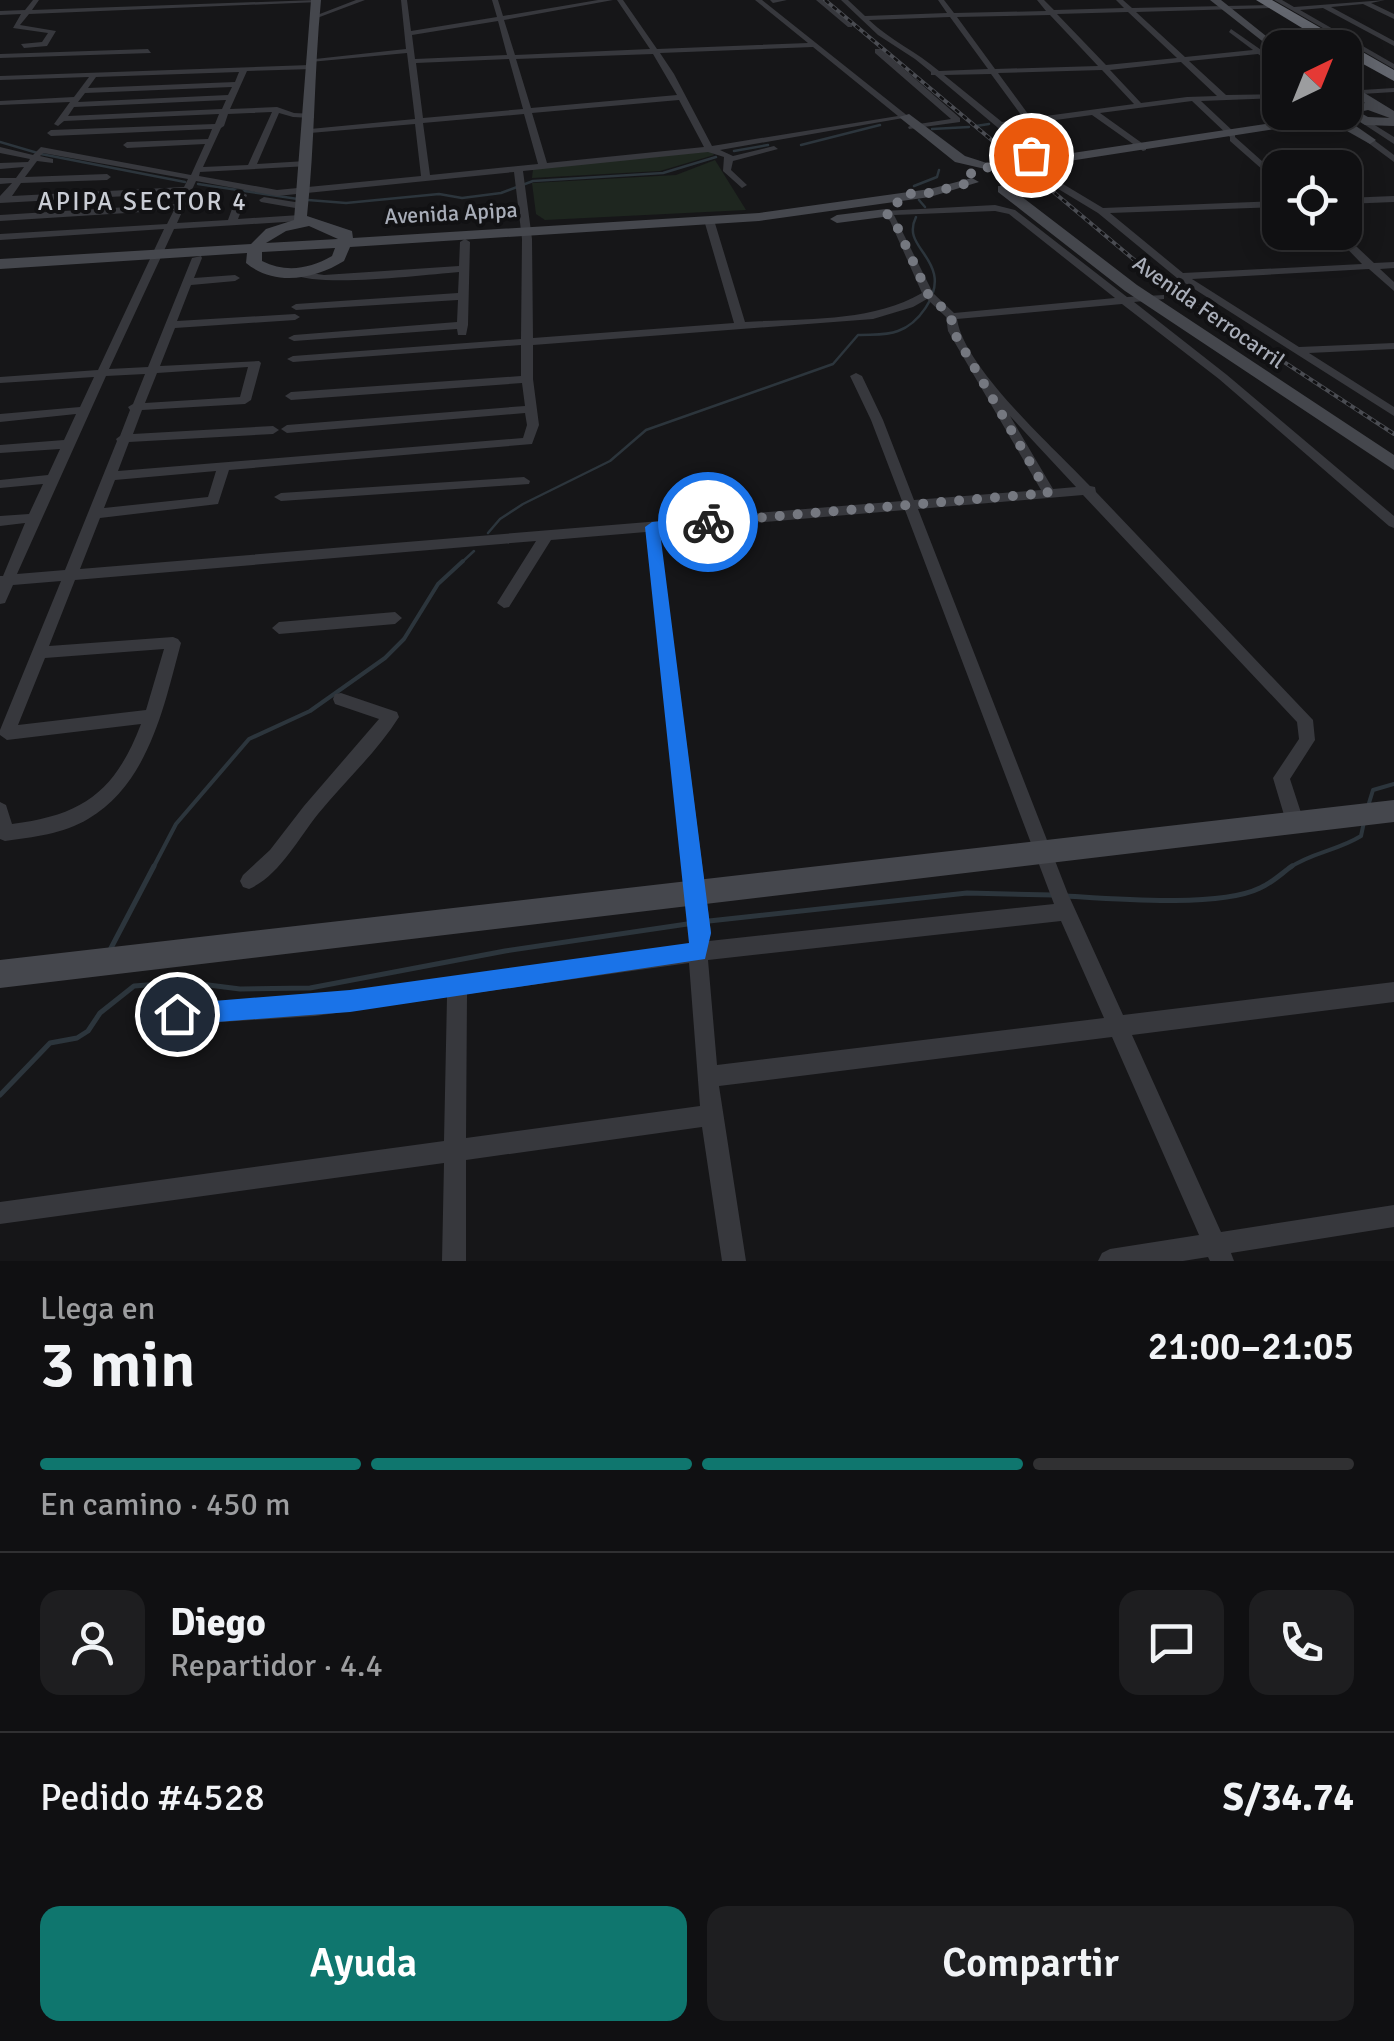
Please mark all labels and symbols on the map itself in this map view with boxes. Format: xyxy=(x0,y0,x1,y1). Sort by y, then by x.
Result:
north arrow xyxy=(1262,30,1362,130)
pin xyxy=(989,113,1074,198)
district label: APIPA SECTOR 4 xyxy=(38,186,248,217)
street label: Avenida Apipa xyxy=(384,196,518,230)
street label: Avenida Ferrocarril xyxy=(1128,250,1290,374)
courier xyxy=(658,472,758,572)
pin xyxy=(135,972,220,1057)

